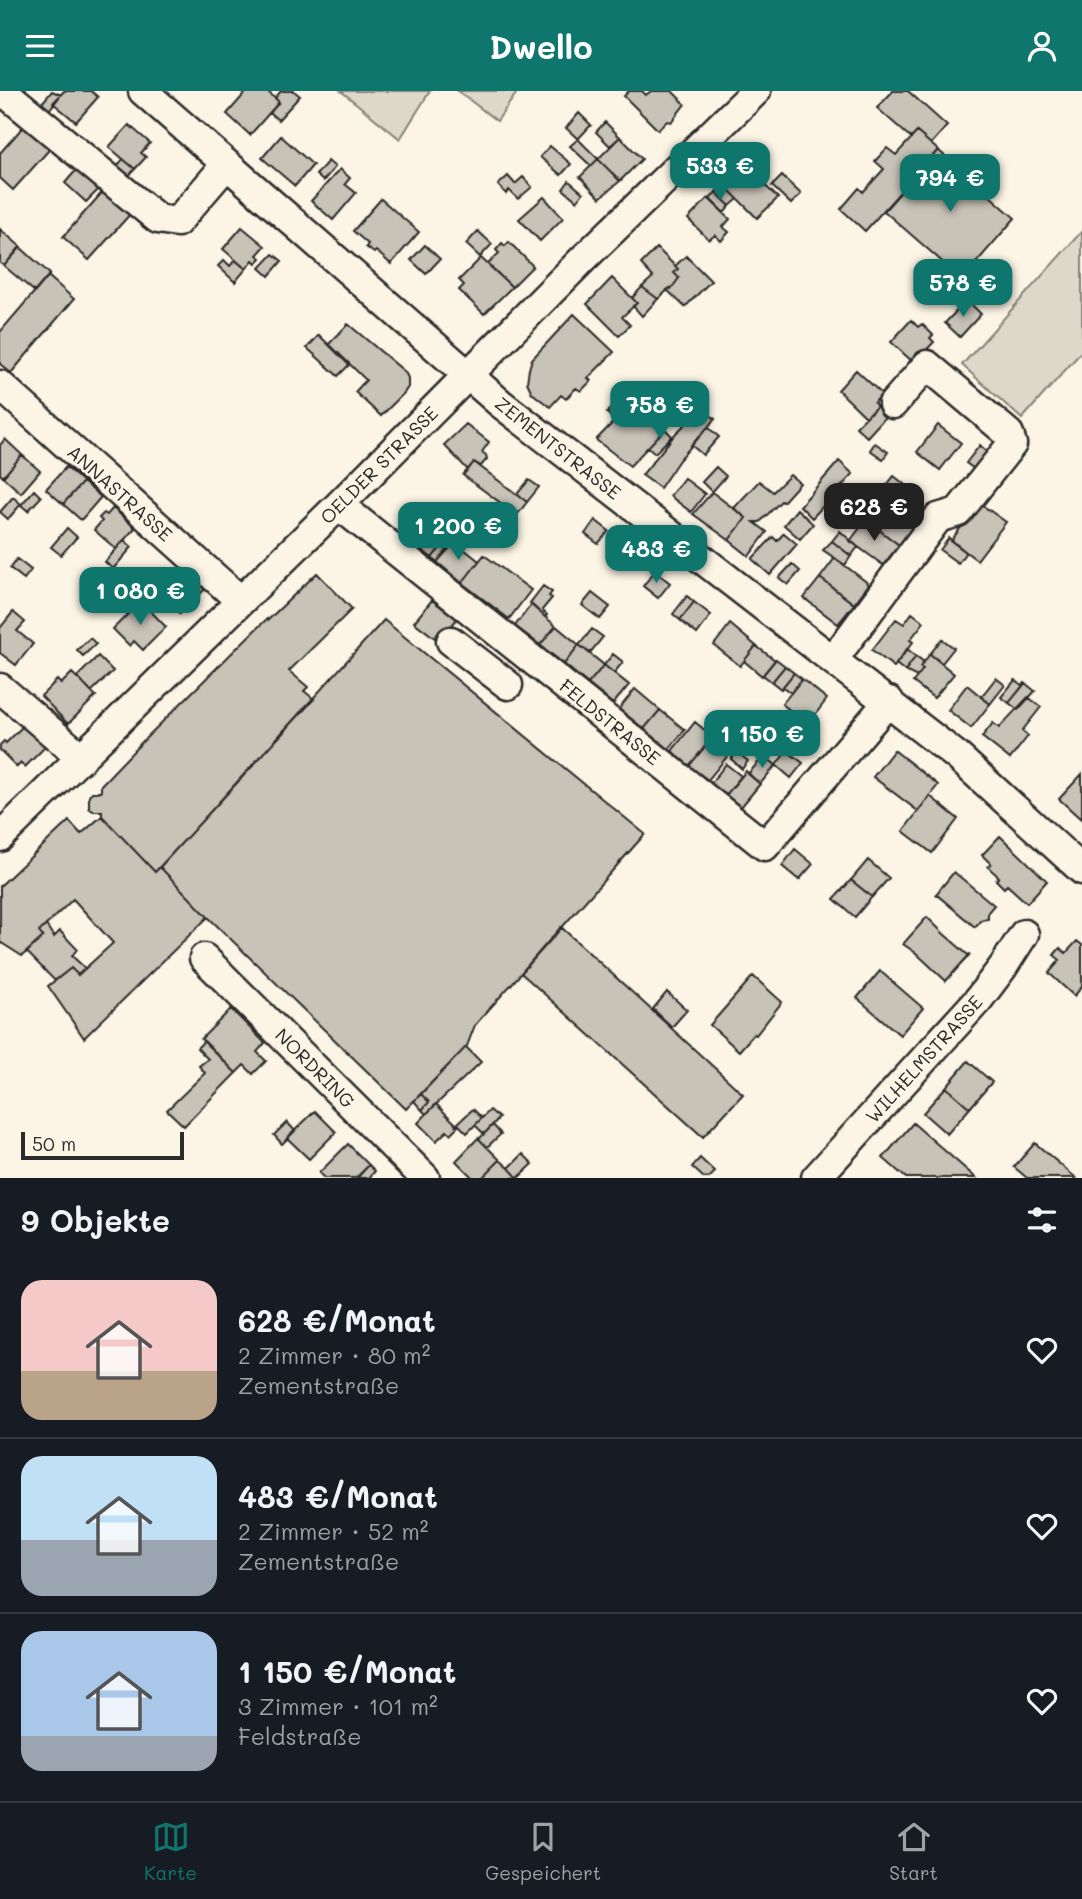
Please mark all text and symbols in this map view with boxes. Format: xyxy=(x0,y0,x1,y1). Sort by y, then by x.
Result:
text: Dwello xyxy=(489,25,593,67)
icon: menu xyxy=(21,27,59,65)
icon: person xyxy=(1023,27,1061,65)
pin: 533 € xyxy=(671,143,769,202)
text: 533 € xyxy=(686,150,754,180)
pin: 794 € xyxy=(901,155,999,214)
text: 794 € xyxy=(916,162,984,192)
pin: 578 € xyxy=(914,259,1012,319)
text: 578 € xyxy=(929,267,997,297)
pin: 758 € xyxy=(611,381,709,441)
text: 758 € xyxy=(626,389,694,419)
street label: ZEMENTSTRASSE xyxy=(490,391,626,505)
street label: OELDER STRASSE xyxy=(314,400,443,529)
street label: ANNASTRASSE xyxy=(62,439,178,547)
pin: 628 € xyxy=(825,483,923,543)
text: 628 € xyxy=(840,491,908,521)
pin: 1 200 € xyxy=(393,503,523,562)
text: 1 200 € xyxy=(414,510,502,540)
pin: 483 € xyxy=(607,525,705,585)
text: 483 € xyxy=(621,533,691,563)
pin: 1 080 € xyxy=(75,567,205,627)
text: 1 080 € xyxy=(95,575,185,605)
street label: FELDSTRASSE xyxy=(554,673,666,770)
pin: 1 150 € xyxy=(697,711,827,770)
text: 1 150 € xyxy=(720,718,804,748)
street label: WILHELMSTRASSE xyxy=(860,989,988,1128)
street label: NORDRING xyxy=(270,1022,361,1113)
scale bar xyxy=(21,1129,184,1161)
text: 50 m xyxy=(32,1131,76,1156)
text: 9 Objekte xyxy=(21,1200,170,1240)
icon: filters xyxy=(1023,1201,1061,1239)
text: 628 €/Monat xyxy=(238,1300,436,1340)
icon: home xyxy=(77,1308,161,1392)
icon: heart xyxy=(1023,1331,1061,1369)
text: 2 Zimmer · 80 m² xyxy=(238,1340,430,1370)
text: Zementstraße xyxy=(238,1370,399,1400)
text: 483 €/Monat xyxy=(238,1476,438,1516)
icon: home xyxy=(77,1484,161,1568)
icon: heart xyxy=(1023,1507,1061,1545)
text: 2 Zimmer · 52 m² xyxy=(238,1516,429,1546)
text: Zementstraße xyxy=(238,1546,399,1576)
text: 1 150 €/Monat xyxy=(238,1651,456,1691)
icon: home xyxy=(77,1659,161,1743)
icon: heart xyxy=(1023,1682,1061,1720)
text: 3 Zimmer · 101 m² xyxy=(238,1691,438,1721)
text: Feldstraße xyxy=(238,1721,361,1751)
tab: Karte xyxy=(144,1818,197,1885)
tab: Gespeichert xyxy=(485,1818,601,1885)
tab: Start xyxy=(889,1818,938,1885)

